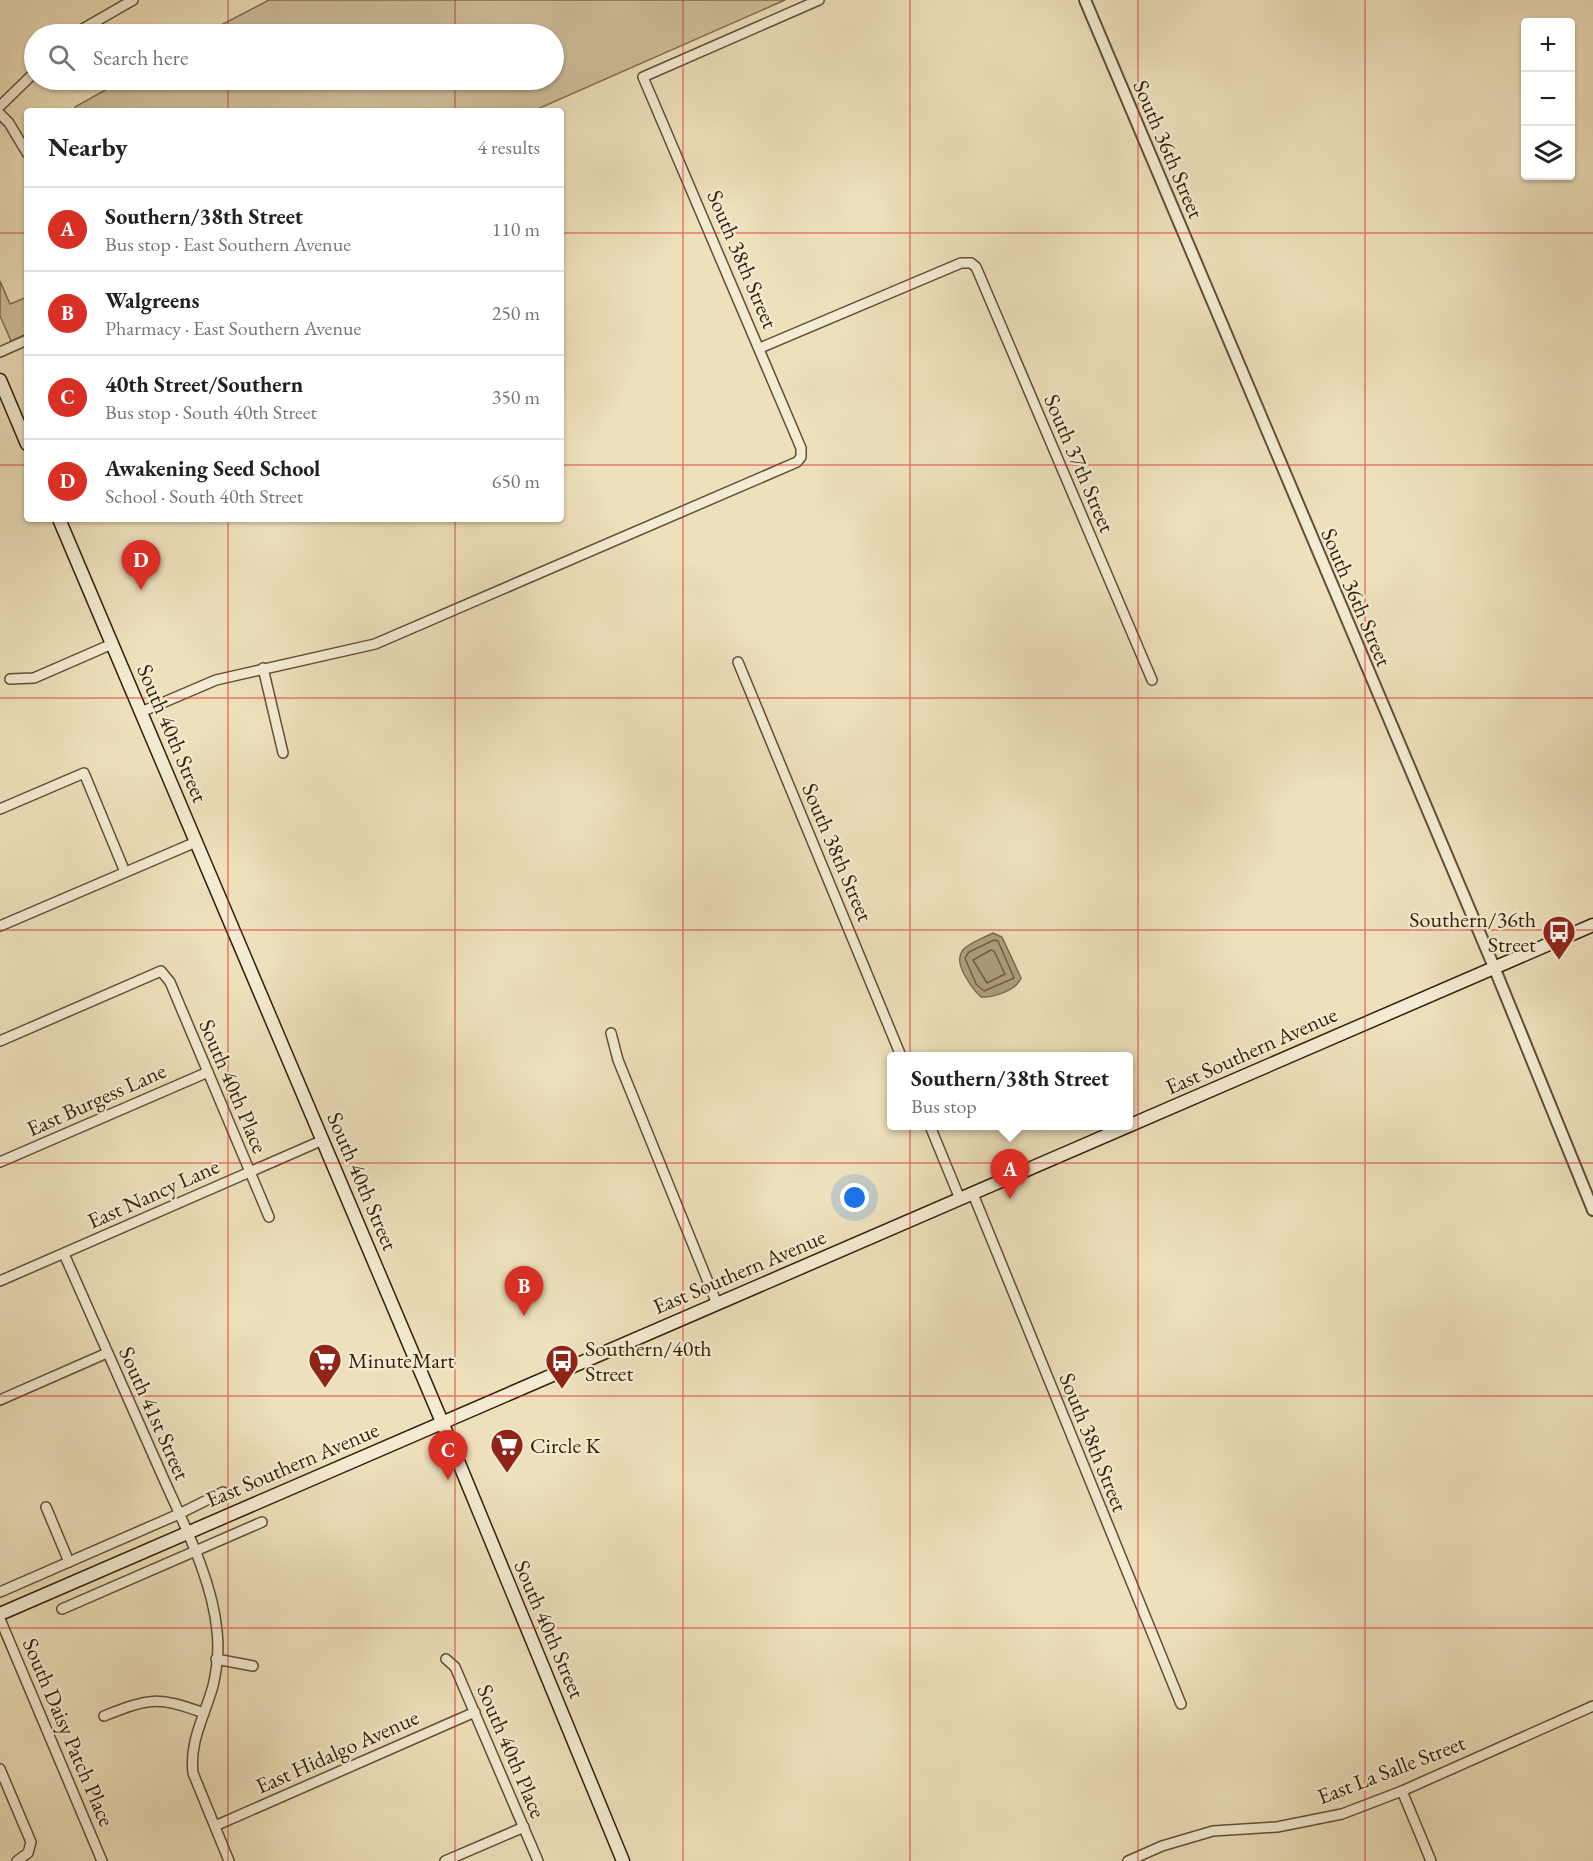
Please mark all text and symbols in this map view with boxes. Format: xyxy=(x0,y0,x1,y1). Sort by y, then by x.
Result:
map controls xyxy=(1521,18,1575,180)
button: + xyxy=(1521,18,1575,72)
search box xyxy=(24,24,564,90)
icon: search xyxy=(45,41,78,74)
text: Search here xyxy=(93,43,188,72)
button: − xyxy=(1521,72,1575,126)
street label: South 36th Street xyxy=(1126,76,1211,223)
button: layers xyxy=(1521,126,1575,180)
text: Nearby xyxy=(48,130,128,164)
text: 4 results xyxy=(477,134,540,160)
street label: South 38th Street xyxy=(700,186,785,333)
text: Southern/38th Street xyxy=(105,202,303,231)
text: A xyxy=(60,216,75,242)
text: 110 m xyxy=(492,216,540,242)
text: Bus stop · East Southern Avenue xyxy=(105,231,351,257)
text: Walgreens xyxy=(105,286,199,315)
text: B xyxy=(61,300,74,326)
text: 250 m xyxy=(492,300,540,326)
text: Pharmacy · East Southern Avenue xyxy=(105,315,361,341)
text: 40th Street/Southern xyxy=(105,370,303,399)
text: C xyxy=(60,384,75,410)
text: 350 m xyxy=(492,384,540,410)
street label: South 37th Street xyxy=(1037,390,1122,537)
text: Bus stop · South 40th Street xyxy=(105,399,317,425)
text: Awakening Seed School xyxy=(105,454,320,483)
text: D xyxy=(60,468,75,494)
text: 650 m xyxy=(492,468,540,494)
text: School · South 40th Street xyxy=(105,483,303,509)
street label: South 36th Street xyxy=(1314,524,1399,671)
pin: D xyxy=(122,540,160,590)
street label: South 40th Street xyxy=(130,660,215,807)
street label: South 38th Street xyxy=(795,779,880,926)
place label: Southern/36th Street xyxy=(1409,905,1536,959)
bus stop icon: Southern/36th Street xyxy=(1541,914,1577,961)
street label: East Southern Avenue xyxy=(1161,999,1342,1101)
street label: South 40th Place xyxy=(192,1015,275,1158)
popup xyxy=(887,1052,1133,1130)
street label: East Burgess Lane xyxy=(22,1056,171,1143)
text: Southern/38th Street xyxy=(911,1064,1109,1093)
text: Bus stop xyxy=(911,1093,977,1119)
street label: South 40th Street xyxy=(320,1108,405,1255)
pin: A xyxy=(990,1150,1030,1199)
street label: East Nancy Lane xyxy=(83,1151,224,1235)
your location xyxy=(840,1183,869,1212)
street label: East Southern Avenue xyxy=(648,1222,830,1321)
pin: B xyxy=(504,1266,544,1316)
place label: Southern/40th Street xyxy=(585,1334,712,1388)
street label: South 41st Street xyxy=(112,1342,197,1485)
supermarket icon: MinuteMart xyxy=(307,1342,343,1389)
bus stop icon: Southern/40th Street xyxy=(544,1343,580,1390)
place label: MinuteMart xyxy=(348,1346,454,1375)
street label: South 38th Street xyxy=(1052,1368,1135,1516)
street label: East Southern Avenue xyxy=(201,1415,383,1514)
supermarket icon: Circle K xyxy=(489,1427,525,1474)
pin: C xyxy=(428,1430,468,1480)
place label: Circle K xyxy=(530,1431,602,1460)
street label: South 40th Street xyxy=(507,1556,592,1703)
street label: South Daisy Patch Place xyxy=(16,1634,121,1831)
street label: South 40th Place xyxy=(470,1680,553,1823)
street label: East Hidalgo Avenue xyxy=(251,1702,424,1800)
street label: East La Salle Street xyxy=(1313,1728,1469,1811)

